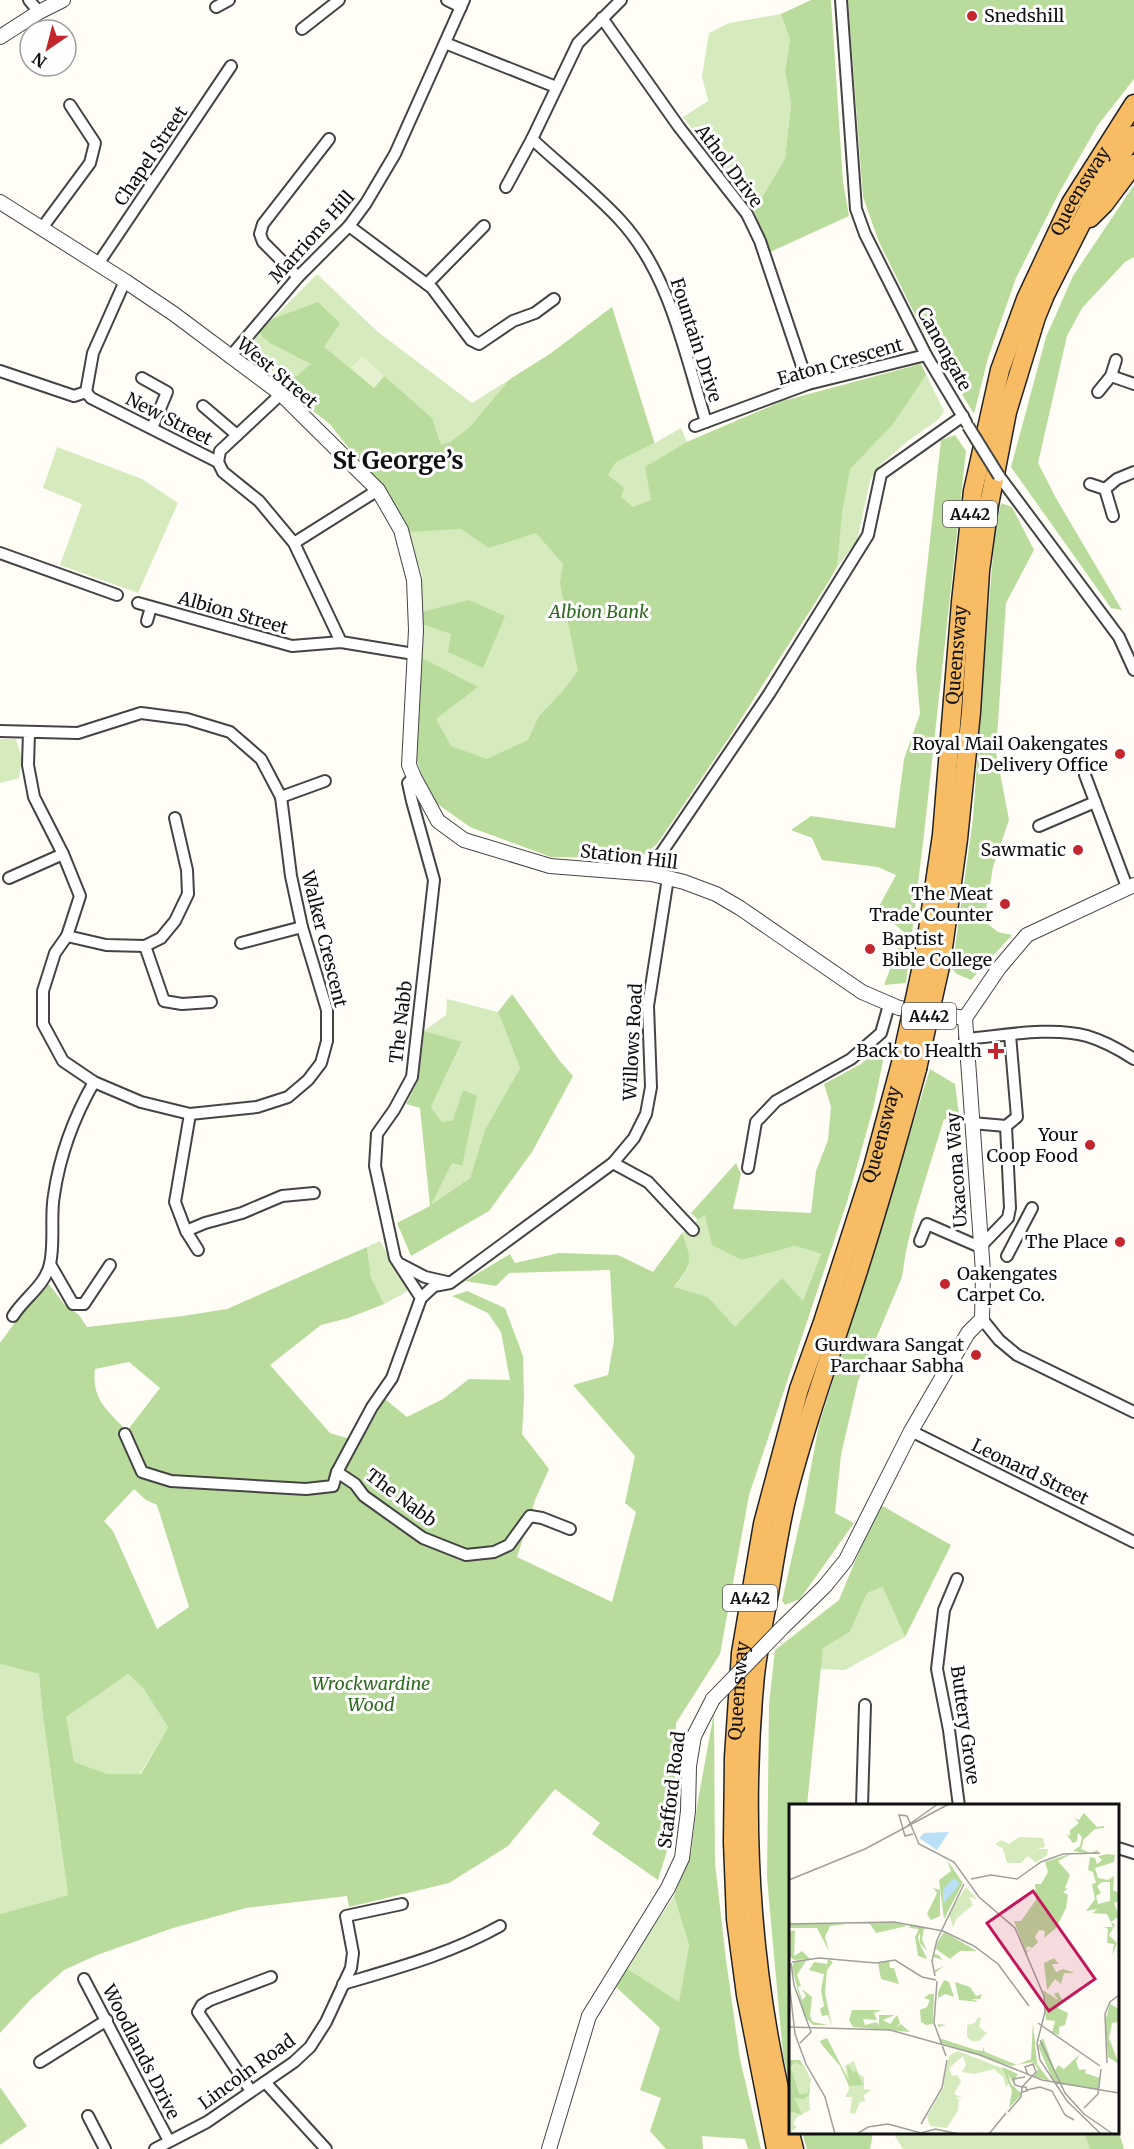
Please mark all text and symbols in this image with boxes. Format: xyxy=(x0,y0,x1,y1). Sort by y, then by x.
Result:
place label: Snedshill xyxy=(984,4,1065,27)
marker: Snedshill xyxy=(965,9,979,23)
north arrow xyxy=(18,18,78,78)
text: N xyxy=(28,48,50,72)
street label: Chapel Street xyxy=(109,101,192,210)
street label: Athol Drive xyxy=(690,119,768,212)
street label: Queensway xyxy=(1045,142,1115,239)
street label: Marrions Hill xyxy=(264,185,359,288)
street label: Fountain Drive xyxy=(666,275,727,405)
street label: Canongate xyxy=(912,303,977,395)
street label: West Street xyxy=(232,332,322,413)
street label: Eaton Crescent xyxy=(774,333,905,390)
street label: New Street xyxy=(122,387,216,450)
district label: St George’s xyxy=(332,445,464,476)
road number: A442 xyxy=(943,501,997,527)
street label: Albion Street xyxy=(175,586,291,639)
park label: Albion Bank xyxy=(547,600,649,623)
street label: Queensway xyxy=(941,604,972,705)
place label: Royal Mail Oakengates Delivery Office xyxy=(912,732,1108,776)
marker: Royal Mail Oakengates Delivery Office xyxy=(1113,747,1127,761)
place label: Sawmatic xyxy=(981,838,1066,861)
street label: Station Hill xyxy=(579,839,680,874)
marker: Sawmatic xyxy=(1071,843,1085,857)
street label: Walker Crescent xyxy=(296,867,353,1010)
place label: The Meat Trade Counter xyxy=(869,882,993,926)
marker: The Meat Trade Counter xyxy=(998,897,1012,911)
place label: Baptist Bible College xyxy=(882,927,992,971)
marker: Baptist Bible College xyxy=(863,942,877,956)
street label: The Nabb xyxy=(384,979,417,1065)
street label: Willows Road xyxy=(618,983,647,1102)
road number: A442 xyxy=(902,1003,956,1029)
place label: Back to Health xyxy=(856,1039,982,1062)
marker: Back to Health xyxy=(987,1042,1005,1060)
street label: Queensway xyxy=(857,1083,905,1186)
street label: Uxacona Way xyxy=(941,1111,972,1229)
place label: Your Coop Food xyxy=(987,1123,1078,1167)
marker: Your Coop Food xyxy=(1083,1138,1097,1152)
place label: The Place xyxy=(1025,1230,1108,1253)
marker: The Place xyxy=(1113,1235,1127,1249)
place label: Oakengates Carpet Co. xyxy=(957,1262,1057,1306)
marker: Oakengates Carpet Co. xyxy=(938,1277,952,1291)
place label: Gurdwara Sangat Parchaar Sabha xyxy=(815,1333,964,1377)
marker: Gurdwara Sangat Parchaar Sabha xyxy=(969,1348,983,1362)
street label: Leonard Street xyxy=(968,1433,1092,1510)
street label: The Nabb xyxy=(361,1463,442,1532)
road number: A442 xyxy=(723,1585,777,1611)
street label: Queensway xyxy=(723,1639,754,1741)
street label: Buttery Grove xyxy=(946,1664,985,1786)
park label: Wrockwardine Wood xyxy=(312,1672,430,1716)
street label: Stafford Road xyxy=(653,1730,690,1850)
inset map xyxy=(789,1804,1119,2134)
street label: Woodlands Drive xyxy=(97,1980,185,2123)
street label: Lincoln Road xyxy=(194,2029,300,2114)

